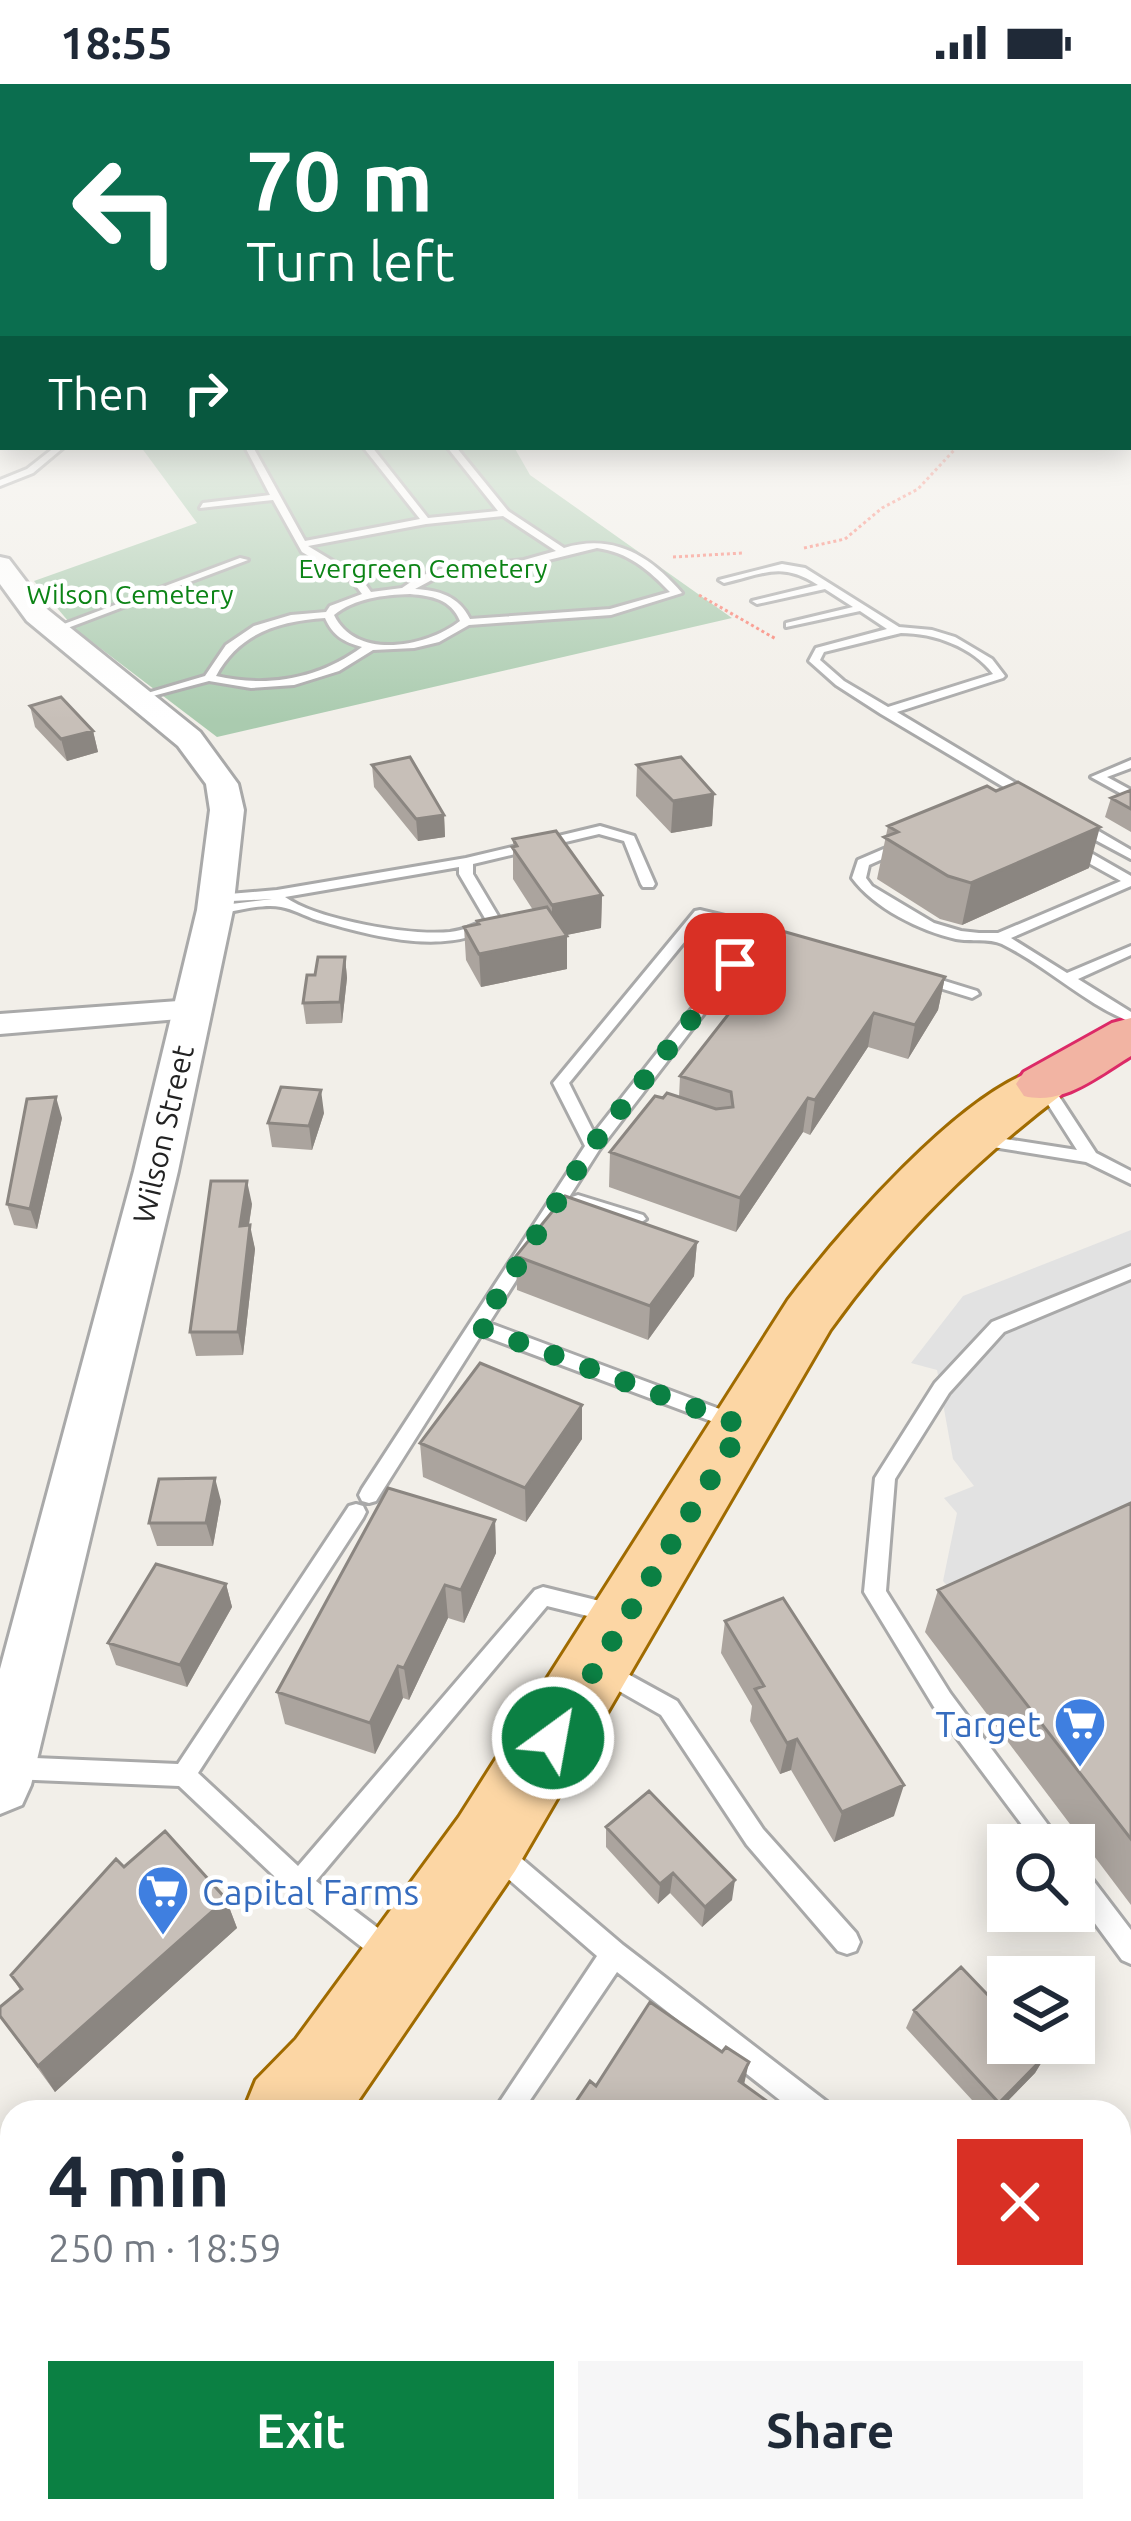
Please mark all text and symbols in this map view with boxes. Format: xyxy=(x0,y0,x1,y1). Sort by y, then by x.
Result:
text: 18:55 xyxy=(60,17,173,68)
icon: left xyxy=(48,132,204,288)
text: 70 m xyxy=(246,133,433,227)
text: Turn left xyxy=(246,231,455,291)
icon: right xyxy=(173,360,239,426)
text: Then xyxy=(48,368,149,419)
park label: Evergreen Cemetery xyxy=(298,553,548,583)
park label: Wilson Cemetery xyxy=(26,579,234,609)
pin xyxy=(684,913,786,1015)
icon: arrive xyxy=(702,931,768,997)
street label: Wilson Street xyxy=(126,1041,200,1226)
position arrow xyxy=(490,1675,616,1801)
supermarket icon: Target xyxy=(1052,1695,1108,1769)
place label: Target xyxy=(936,1703,1041,1744)
map controls xyxy=(987,1824,1095,2064)
button: search xyxy=(987,1824,1095,1932)
supermarket icon: Capital Farms xyxy=(135,1863,191,1937)
place label: Capital Farms xyxy=(202,1871,419,1912)
button: layers xyxy=(987,1956,1095,2064)
button: close xyxy=(957,2139,1083,2265)
text: 4 min xyxy=(48,2140,230,2221)
text: 250 m · 18:59 xyxy=(48,2226,282,2269)
button: Exit xyxy=(48,2361,554,2499)
button: Share xyxy=(578,2361,1083,2499)

